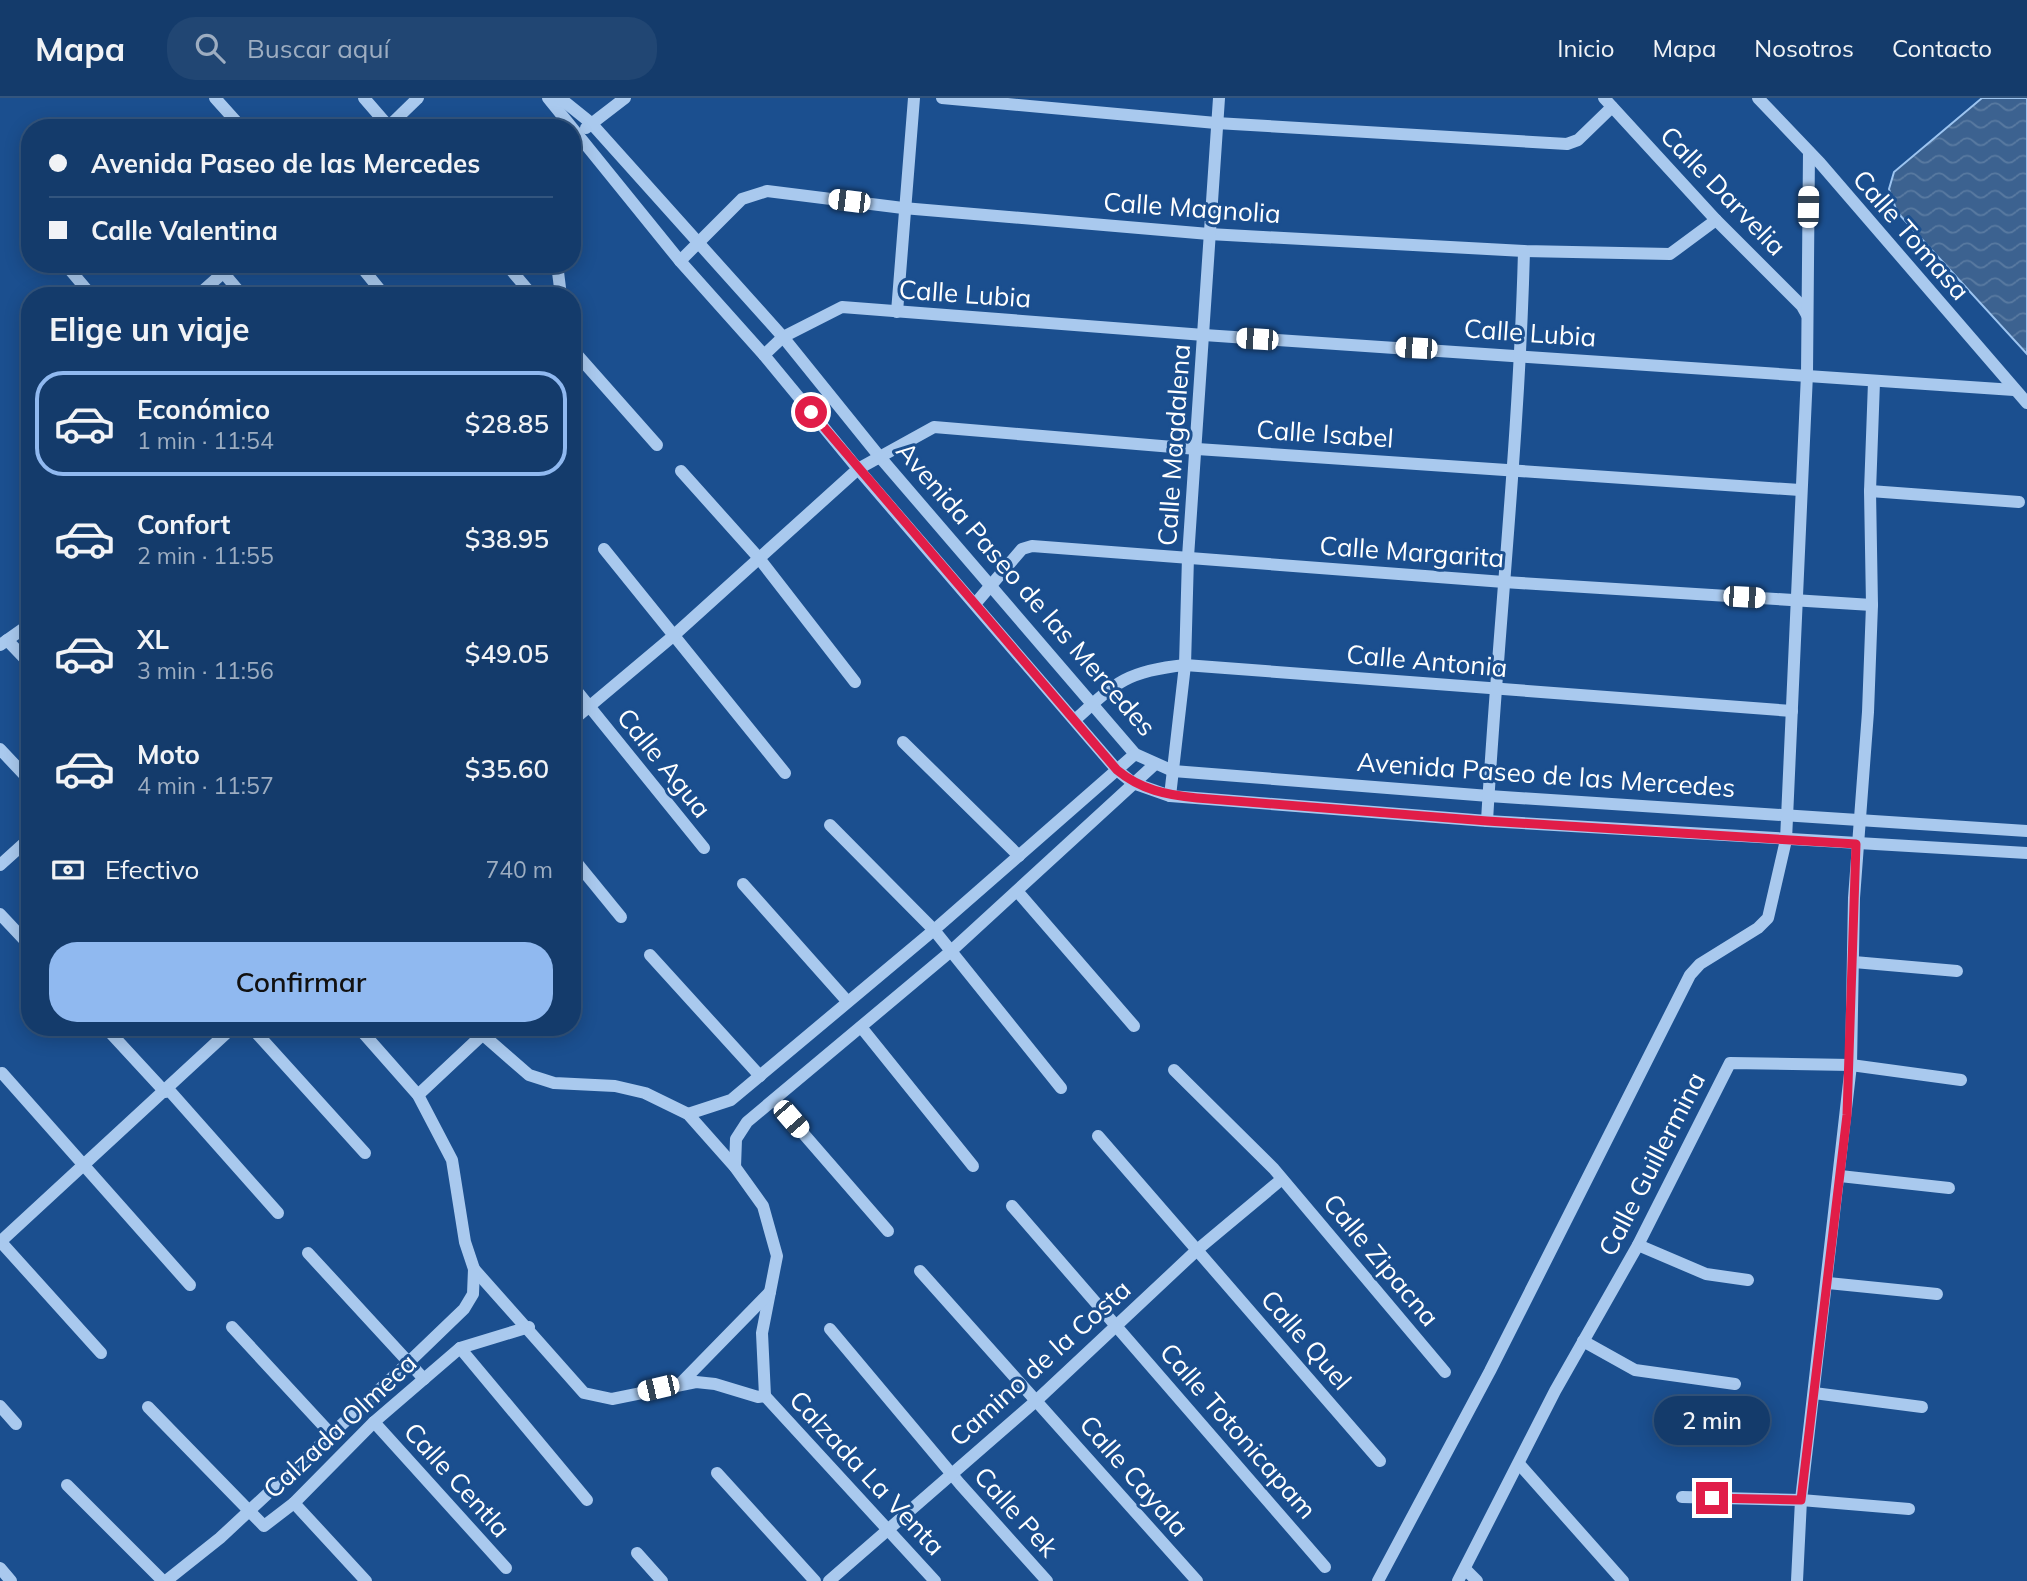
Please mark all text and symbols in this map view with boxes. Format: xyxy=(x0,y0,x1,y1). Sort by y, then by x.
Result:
search box xyxy=(167,17,657,80)
text: Mapa xyxy=(35,28,125,69)
icon: search xyxy=(191,29,229,67)
text: Buscar aquí xyxy=(247,32,390,65)
text: Inicio xyxy=(1557,33,1614,63)
text: Mapa xyxy=(1652,33,1716,63)
text: Nosotros xyxy=(1754,33,1854,63)
text: Contacto xyxy=(1892,33,1992,63)
street label: Calle Darvelia xyxy=(1653,119,1793,262)
text: Avenida Paseo de las Mercedes xyxy=(91,147,480,180)
street label: Calle Tomasa xyxy=(1846,163,1977,307)
street label: Calle Magnolia xyxy=(1102,185,1282,230)
car xyxy=(1798,186,1819,228)
car xyxy=(827,188,872,214)
text: Calle Valentina xyxy=(91,214,278,247)
street label: Calle Lubia xyxy=(898,272,1032,315)
text: Elige un viaje xyxy=(49,309,250,349)
street label: Calle Lubia xyxy=(1463,311,1597,354)
car xyxy=(1236,327,1279,351)
car xyxy=(1395,336,1438,360)
street label: Calle Magdalena xyxy=(1150,343,1197,547)
icon: car xyxy=(53,392,116,455)
text: Económico xyxy=(137,393,270,426)
route start xyxy=(795,396,827,428)
text: $28.85 xyxy=(465,407,549,440)
street label: Calle Isabel xyxy=(1255,412,1395,455)
text: 1 min · 11:54 xyxy=(137,426,274,455)
street label: Avenida Paseo de las Mercedes xyxy=(890,435,1163,743)
icon: car xyxy=(53,507,116,570)
text: Confort xyxy=(137,508,230,541)
text: $38.95 xyxy=(465,522,549,555)
street label: Calle Margarita xyxy=(1319,529,1505,574)
text: 2 min · 11:55 xyxy=(137,541,274,570)
car xyxy=(1723,585,1766,609)
icon: car xyxy=(53,622,116,685)
text: XL xyxy=(137,623,169,656)
text: $49.05 xyxy=(465,637,549,670)
street label: Calle Antonia xyxy=(1345,637,1509,684)
text: 3 min · 11:56 xyxy=(137,656,274,685)
street label: Calle Agua xyxy=(610,701,719,824)
icon: car xyxy=(53,737,116,800)
text: Moto xyxy=(137,738,200,771)
street label: Avenida Paseo de las Mercedes xyxy=(1356,745,1736,804)
text: $35.60 xyxy=(465,752,549,785)
text: 4 min · 11:57 xyxy=(137,771,274,800)
icon: cash xyxy=(49,851,87,889)
text: Efectivo xyxy=(105,853,199,886)
text: 740 m xyxy=(485,855,553,884)
button: Confirmar xyxy=(49,942,553,1022)
street label: Calle Guillermina xyxy=(1591,1066,1712,1261)
car xyxy=(770,1096,813,1142)
street label: Calle Zipacna xyxy=(1316,1187,1446,1333)
street label: Camino de la Costa xyxy=(942,1272,1137,1453)
street label: Calle Quel xyxy=(1254,1283,1359,1396)
street label: Calle Totonicapam xyxy=(1153,1336,1324,1525)
street label: Calzada Olmeca xyxy=(256,1346,423,1505)
car xyxy=(636,1373,681,1403)
street label: Calzada La Venta xyxy=(783,1383,952,1562)
callout: 2 min xyxy=(1654,1396,1770,1446)
text: 2 min xyxy=(1682,1406,1742,1435)
street label: Calle Cayala xyxy=(1073,1408,1196,1543)
street label: Calle Centla xyxy=(397,1415,518,1544)
street label: Calle Pek xyxy=(967,1460,1066,1564)
route end xyxy=(1696,1482,1728,1514)

